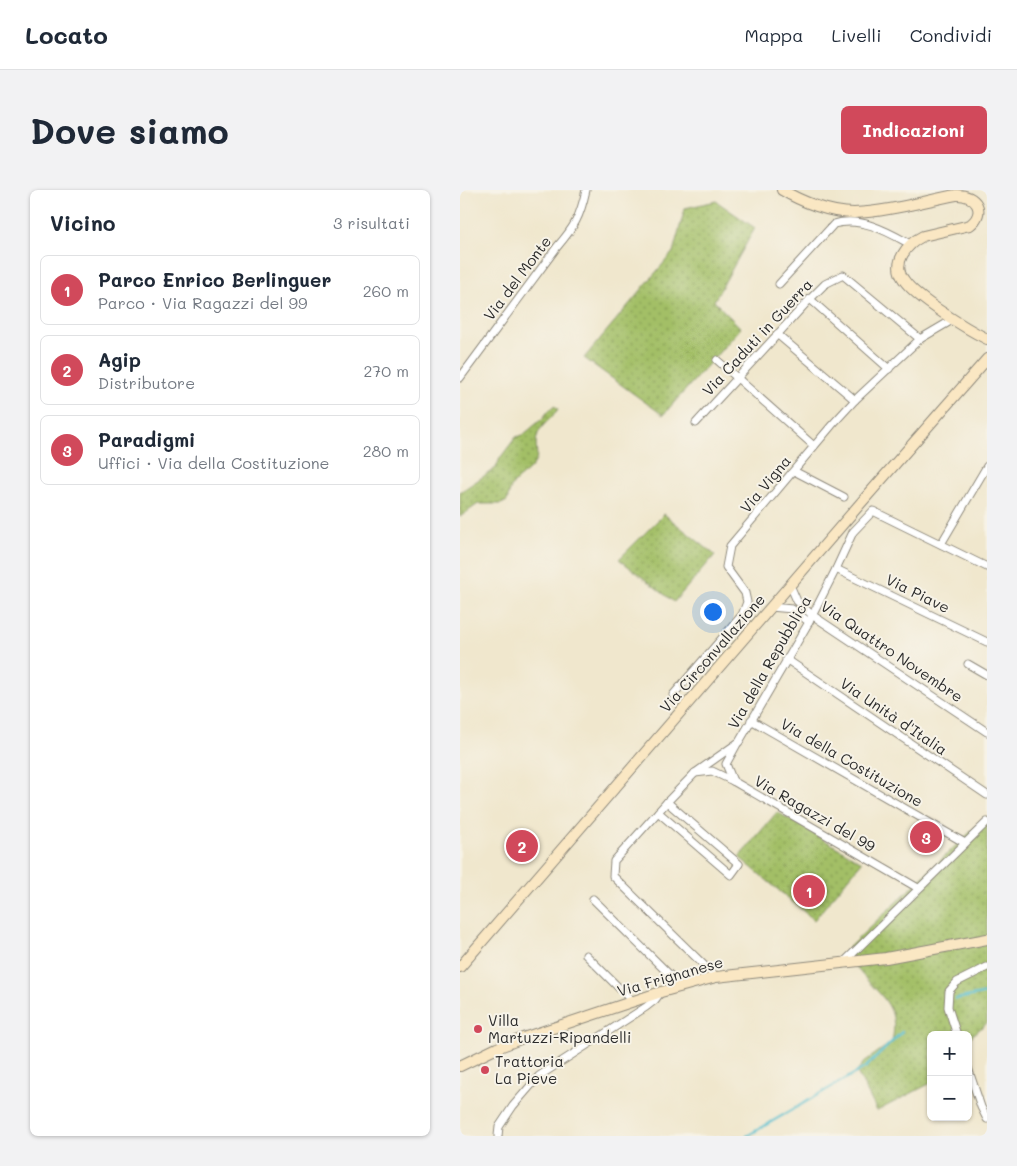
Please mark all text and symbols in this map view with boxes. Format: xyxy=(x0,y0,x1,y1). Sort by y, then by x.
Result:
text: Locato xyxy=(25,19,108,50)
text: Mappa xyxy=(744,23,803,47)
text: Livelli xyxy=(831,23,882,47)
text: Condividi xyxy=(910,23,992,47)
button: Indicazioni xyxy=(841,106,987,154)
text: Dove siamo xyxy=(30,107,229,153)
text: Vicino xyxy=(50,209,115,236)
text: 3 risultati xyxy=(333,212,410,233)
street label: Via del Monte xyxy=(479,232,555,324)
text: Parco Enrico Berlinguer xyxy=(98,267,331,292)
street label: Via Caduti in Guerra xyxy=(698,274,816,400)
text: 1 xyxy=(63,280,71,301)
text: 260 m xyxy=(363,280,409,301)
text: Parco · Via Ragazzi del 99 xyxy=(98,292,308,313)
text: Agip xyxy=(98,347,141,372)
text: 2 xyxy=(63,360,71,381)
text: 270 m xyxy=(363,360,409,381)
text: Distributore xyxy=(98,372,195,393)
text: Paradigmi xyxy=(98,427,196,452)
text: 3 xyxy=(62,440,72,461)
text: 280 m xyxy=(363,440,409,461)
street label: Via Vigna xyxy=(735,451,795,517)
text: Uffici · Via della Costituzione xyxy=(98,452,329,473)
street label: Via Piave xyxy=(883,569,953,617)
street label: Via Circonvallazione xyxy=(655,590,769,716)
street label: Via della Repubblica xyxy=(723,592,815,732)
street label: Via Quattro Novembre xyxy=(817,596,967,706)
your location xyxy=(700,599,726,625)
street label: Via Unità d'Italia xyxy=(837,673,951,759)
street label: Via della Costituzione xyxy=(777,713,927,811)
street label: Via Ragazzi del 99 xyxy=(751,770,879,856)
pin: 3 xyxy=(910,818,942,856)
pin: 2 xyxy=(506,827,538,865)
pin: 1 xyxy=(793,872,825,910)
street label: Via Frignanese xyxy=(615,951,725,1001)
place label: Villa Martuzzi-Ripandelli xyxy=(488,1010,631,1047)
marker: Villa Martuzzi-Ripandelli xyxy=(472,1023,484,1035)
map controls xyxy=(927,1031,972,1121)
button: + xyxy=(927,1031,972,1076)
place label: Trattoria La Pieve xyxy=(495,1051,564,1088)
marker: Trattoria La Pieve xyxy=(479,1064,491,1076)
button: − xyxy=(927,1076,972,1121)

